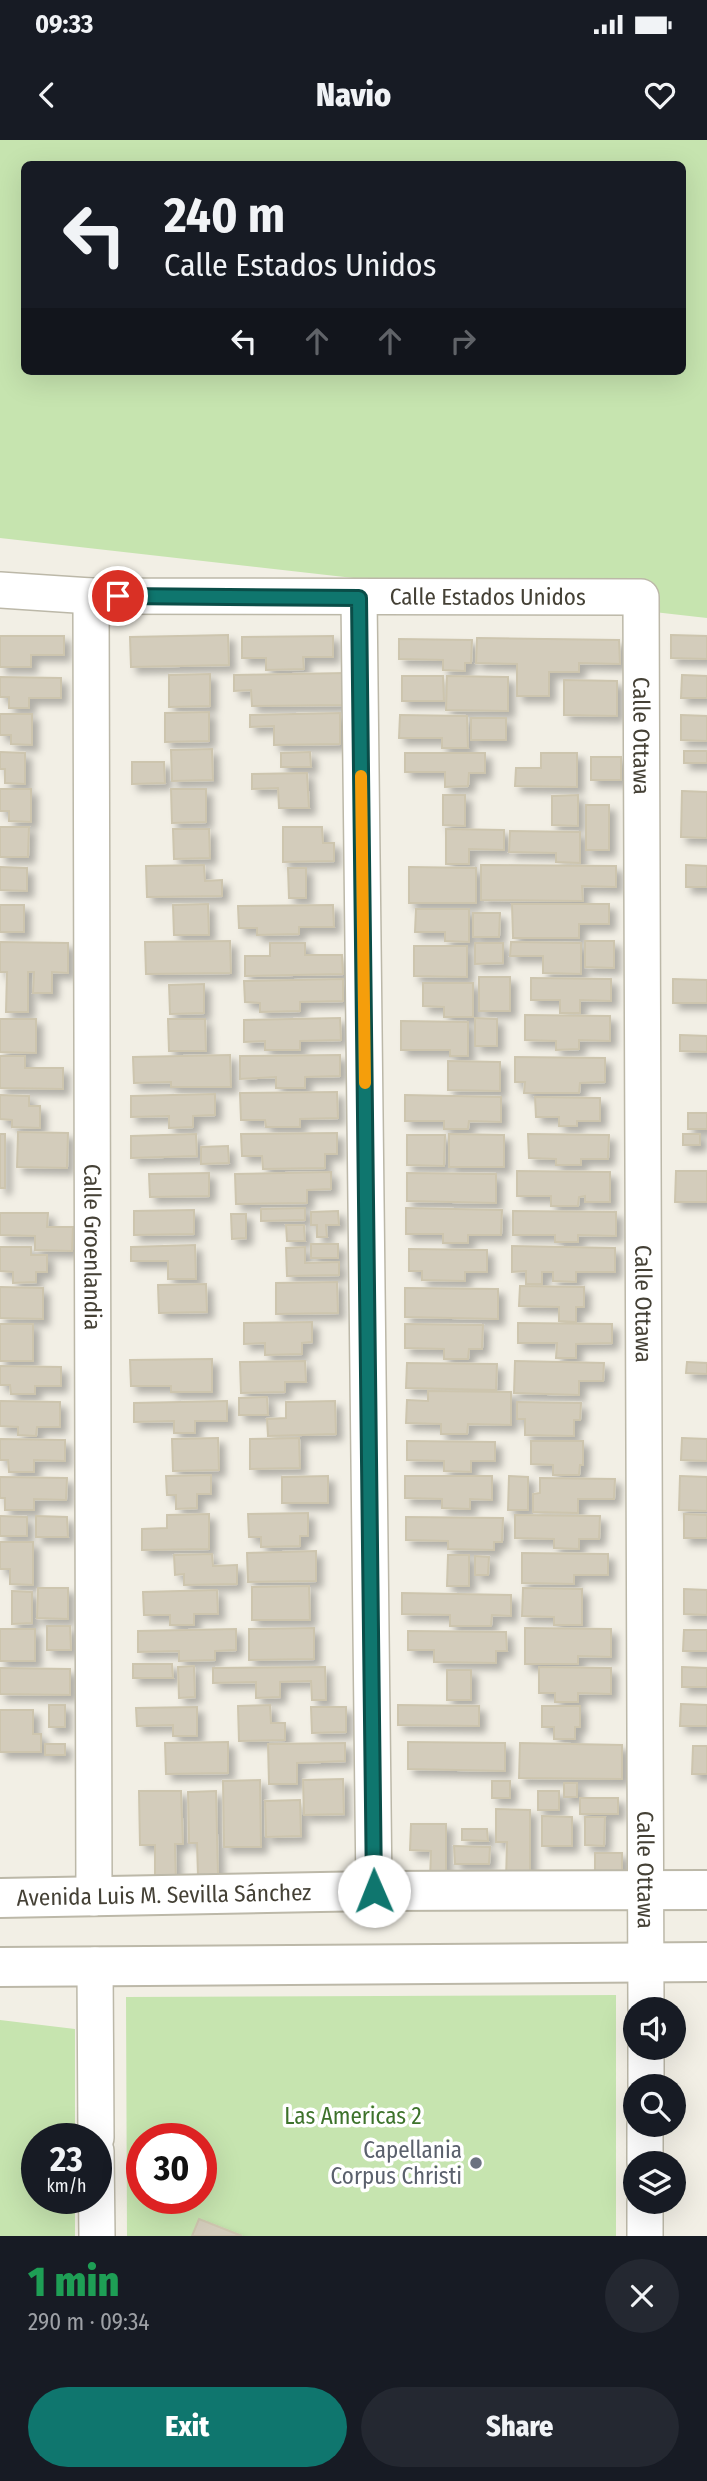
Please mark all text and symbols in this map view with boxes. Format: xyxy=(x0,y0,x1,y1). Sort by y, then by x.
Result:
text: 09:33 xyxy=(35,9,93,40)
icon: back xyxy=(28,76,66,114)
text: Navio xyxy=(316,76,391,114)
icon: heart xyxy=(641,76,679,114)
text: 240 m xyxy=(164,186,285,245)
icon: left xyxy=(49,189,140,280)
text: Calle Estados Unidos xyxy=(164,246,436,284)
icon: left xyxy=(225,322,263,360)
icon: ahead xyxy=(298,322,336,360)
icon: ahead xyxy=(371,322,409,360)
icon: right xyxy=(444,322,482,360)
pin xyxy=(88,566,148,626)
icon: arrive xyxy=(99,577,137,615)
street label: Calle Estados Unidos xyxy=(390,583,586,611)
street label: Calle Ottawa xyxy=(627,677,656,795)
street label: Calle Groenlandia xyxy=(78,1164,107,1330)
street label: Calle Ottawa xyxy=(629,1245,658,1363)
street label: Calle Ottawa xyxy=(631,1811,660,1929)
position arrow xyxy=(337,1854,411,1928)
street label: Avenida Luis M. Sevilla Sánchez xyxy=(16,1878,312,1912)
map controls xyxy=(623,1997,686,2214)
button: sound xyxy=(623,1997,686,2060)
button: search xyxy=(623,2074,686,2137)
park label: Las Americas 2 xyxy=(284,2102,422,2130)
speed limit sign: 30 xyxy=(126,2123,217,2214)
place label: Capellania Corpus Christi xyxy=(331,2136,462,2190)
text: 23 xyxy=(50,2138,83,2180)
button: layers xyxy=(623,2151,686,2214)
marker: Capellania Corpus Christi xyxy=(468,2155,484,2171)
text: km/h xyxy=(46,2175,87,2197)
text: 1 min xyxy=(28,2257,119,2307)
button: close xyxy=(605,2259,679,2333)
text: 290 m · 09:34 xyxy=(28,2308,149,2336)
button: Exit xyxy=(28,2387,347,2467)
button: Share xyxy=(361,2387,679,2467)

